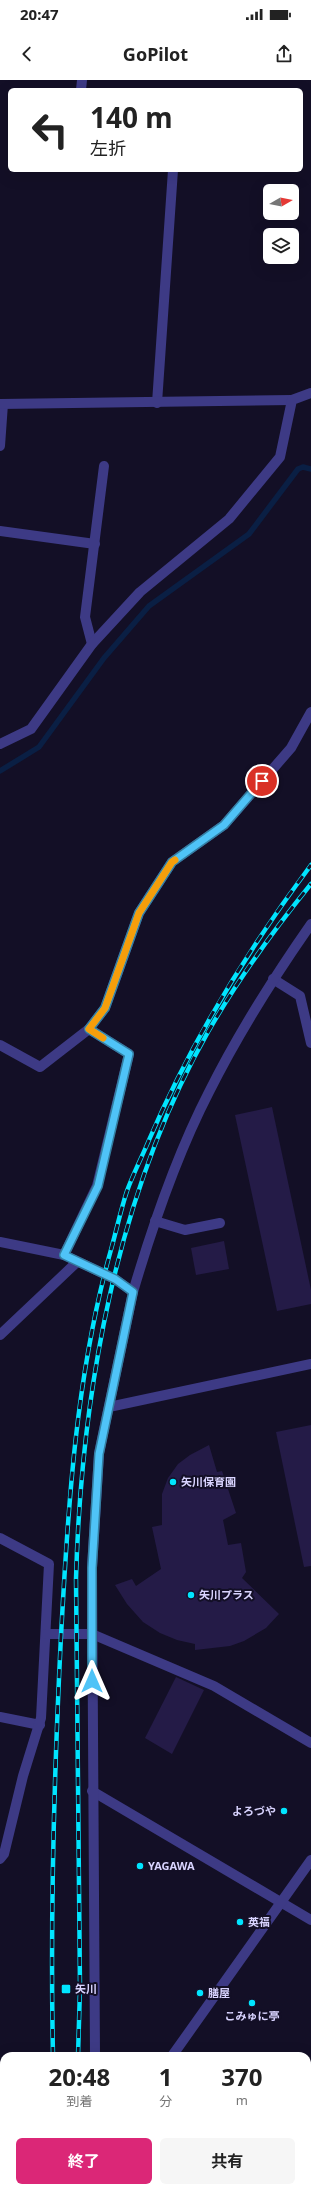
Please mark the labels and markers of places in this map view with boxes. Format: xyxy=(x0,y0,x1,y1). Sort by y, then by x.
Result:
pin xyxy=(245,764,279,798)
place label: 矢川保育園 xyxy=(181,1474,236,1489)
marker: 矢川保育園 xyxy=(168,1477,178,1487)
place label: 矢川プラス xyxy=(199,1587,254,1602)
marker: 矢川プラス xyxy=(186,1590,196,1600)
place label: よろづや xyxy=(232,1803,276,1818)
marker: よろづや xyxy=(279,1806,289,1816)
place label: YAGAWA xyxy=(148,1858,195,1873)
marker: YAGAWA xyxy=(135,1861,145,1871)
place label: 英福 xyxy=(248,1914,270,1929)
marker: 英福 xyxy=(235,1917,245,1927)
place label: 矢川 xyxy=(75,1981,97,1996)
marker: 矢川 xyxy=(60,1983,72,1995)
place label: 膳屋 xyxy=(208,1985,230,2000)
marker: 膳屋 xyxy=(195,1988,205,1998)
marker: こみゅに亭 xyxy=(247,1998,257,2008)
place label: こみゅに亭 xyxy=(225,2008,280,2023)

